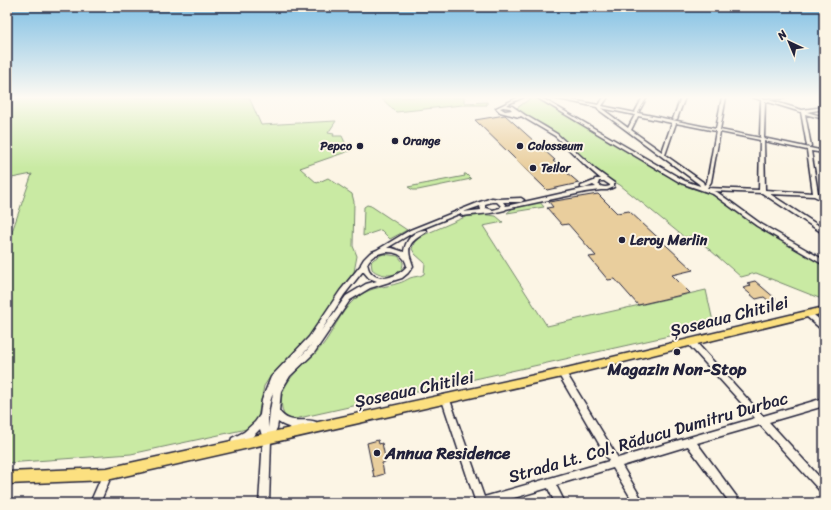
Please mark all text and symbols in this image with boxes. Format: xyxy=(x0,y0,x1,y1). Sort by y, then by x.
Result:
north arrow xyxy=(769,22,809,62)
text: N xyxy=(772,25,792,45)
place label: Orange xyxy=(402,130,441,152)
place label: Pepco xyxy=(320,135,353,157)
place label: Colosseum xyxy=(527,135,584,157)
marker: Orange xyxy=(390,136,400,146)
marker: Pepco xyxy=(355,141,365,151)
marker: Colosseum xyxy=(515,141,525,151)
place label: Teilor xyxy=(541,157,571,179)
marker: Teilor xyxy=(528,163,538,173)
place label: Leroy Merlin xyxy=(630,228,708,253)
marker: Leroy Merlin xyxy=(617,235,627,245)
street label: Șoseaua Chitilei xyxy=(667,287,792,345)
marker: Magazin Non-Stop xyxy=(672,347,682,357)
place label: Magazin Non-Stop xyxy=(606,354,747,384)
street label: Șoseaua Chitilei xyxy=(352,362,477,416)
street label: Strada Lt. Col. Răducu Dumitru Durbac xyxy=(505,383,792,491)
place label: Annua Residence xyxy=(384,438,511,468)
marker: Annua Residence xyxy=(372,448,382,458)

